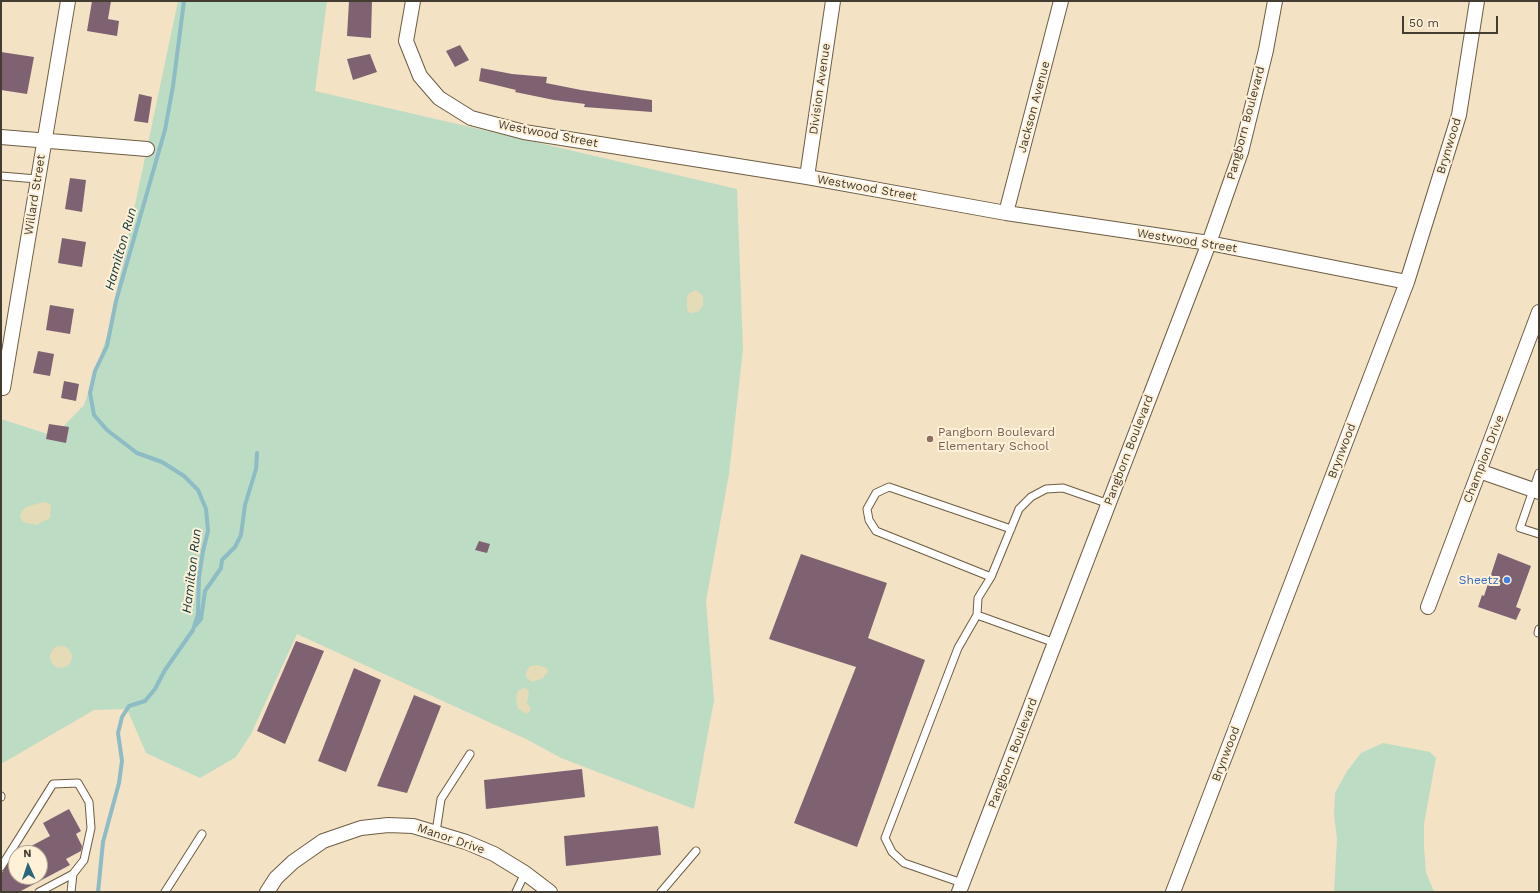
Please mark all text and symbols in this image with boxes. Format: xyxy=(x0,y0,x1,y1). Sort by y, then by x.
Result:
scale bar xyxy=(1404,8,1500,34)
text: 50 m xyxy=(1409,16,1439,30)
street label: Division Avenue xyxy=(806,42,834,136)
street label: Jackson Avenue xyxy=(1015,60,1053,154)
street label: Pangborn Boulevard xyxy=(1224,65,1268,181)
street label: Brynwood xyxy=(1434,116,1464,176)
street label: Westwood Street xyxy=(497,117,599,151)
street label: Willard Street xyxy=(22,154,48,236)
street label: Westwood Street xyxy=(816,172,918,204)
water label: Hamilton Run xyxy=(102,206,140,292)
street label: Westwood Street xyxy=(1136,226,1238,256)
street label: Pangborn Boulevard xyxy=(1101,393,1157,507)
street label: Champion Drive xyxy=(1461,413,1507,505)
street label: Brynwood xyxy=(1325,421,1359,481)
place label: Pangborn Boulevard Elementary School xyxy=(938,425,1055,453)
marker: Pangborn Boulevard Elementary School xyxy=(925,434,935,444)
water label: Hamilton Run xyxy=(179,528,205,614)
place label: Sheetz xyxy=(1459,573,1499,587)
marker: Sheetz xyxy=(1502,575,1512,585)
street label: Pangborn Boulevard xyxy=(985,696,1041,810)
street label: Brynwood xyxy=(1209,724,1243,784)
street label: Manor Drive xyxy=(415,821,487,857)
north arrow xyxy=(8,845,48,885)
text: N xyxy=(23,847,32,860)

